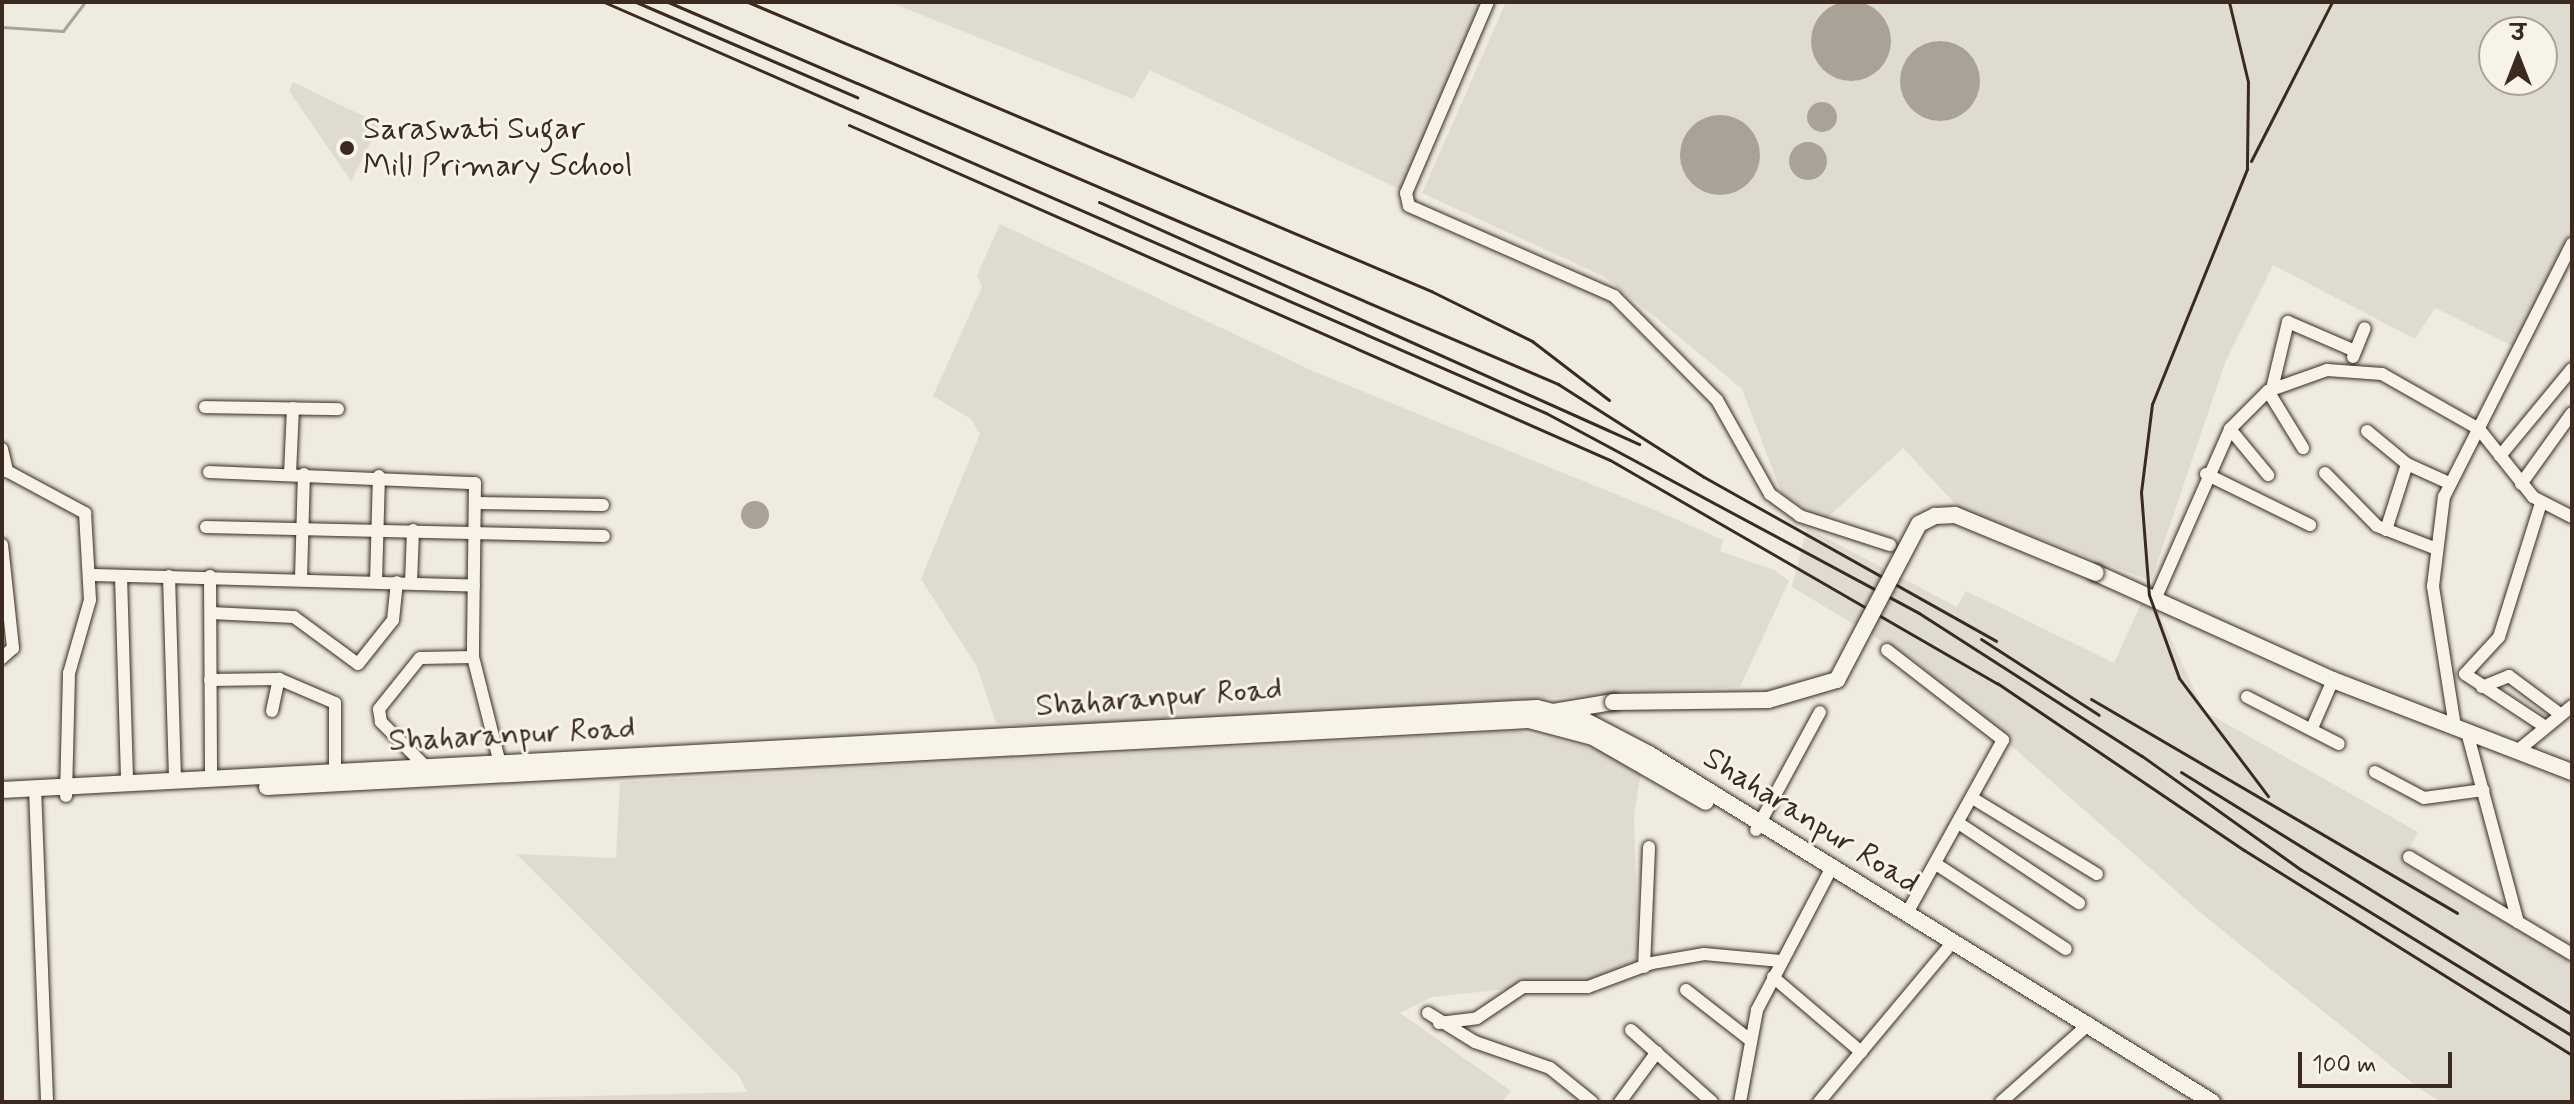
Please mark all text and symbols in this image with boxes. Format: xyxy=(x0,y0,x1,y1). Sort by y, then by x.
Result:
north arrow xyxy=(2478,16,2558,96)
text: उ xyxy=(2511,20,2525,48)
place label: Saraswati Sugar Mill Primary School xyxy=(363,111,632,186)
marker: Saraswati Sugar Mill Primary School xyxy=(338,139,356,157)
street label: Shaharanpur Road xyxy=(1036,670,1282,726)
street label: Shaharanpur Road xyxy=(389,709,635,761)
street label: Shaharanpur Road xyxy=(1697,740,1925,902)
scale bar xyxy=(2302,1036,2456,1086)
text: 100 m xyxy=(2312,1050,2376,1081)

